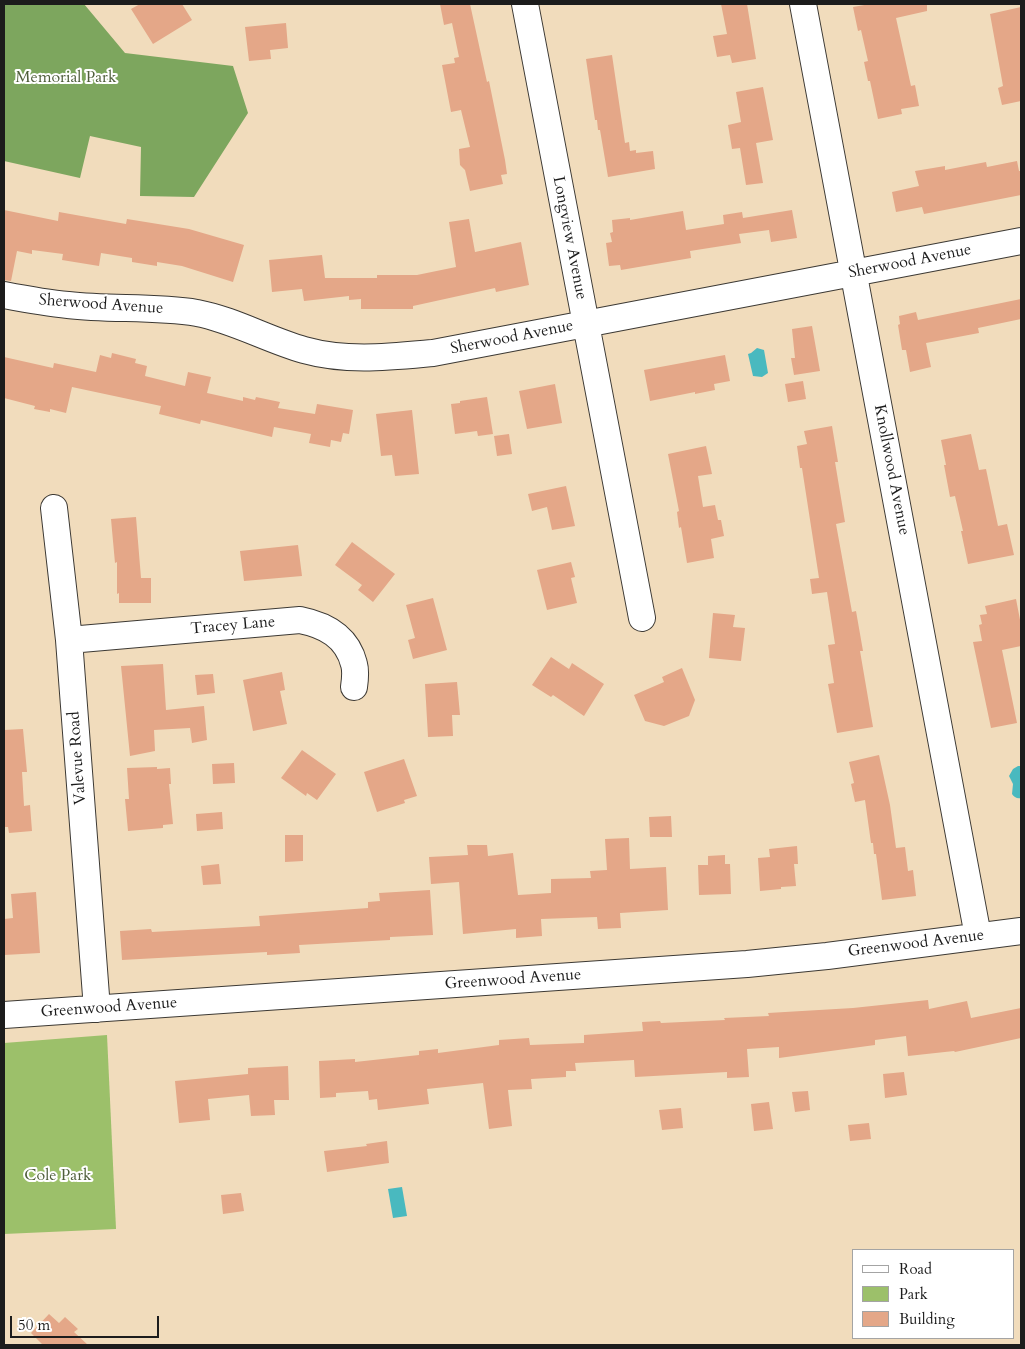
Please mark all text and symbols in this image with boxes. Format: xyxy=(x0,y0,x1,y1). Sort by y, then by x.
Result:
park label: Memorial Park xyxy=(16,68,116,88)
street label: Longview Avenue xyxy=(548,175,590,301)
street label: Sherwood Avenue xyxy=(847,241,973,283)
street label: Sherwood Avenue xyxy=(38,291,164,319)
street label: Sherwood Avenue xyxy=(449,317,575,359)
street label: Knollwood Avenue xyxy=(869,403,913,537)
street label: Tracey Lane xyxy=(190,613,276,639)
street label: Valevue Road xyxy=(65,711,91,805)
street label: Greenwood Avenue xyxy=(847,926,985,962)
street label: Greenwood Avenue xyxy=(444,966,582,994)
street label: Greenwood Avenue xyxy=(40,994,178,1022)
park label: Cole Park xyxy=(24,1166,92,1186)
legend xyxy=(852,1249,1015,1339)
text: Road xyxy=(899,1259,932,1279)
text: Park xyxy=(899,1284,928,1304)
scale bar xyxy=(12,1306,161,1338)
text: Building xyxy=(899,1309,955,1329)
text: 50 m xyxy=(18,1315,50,1335)

